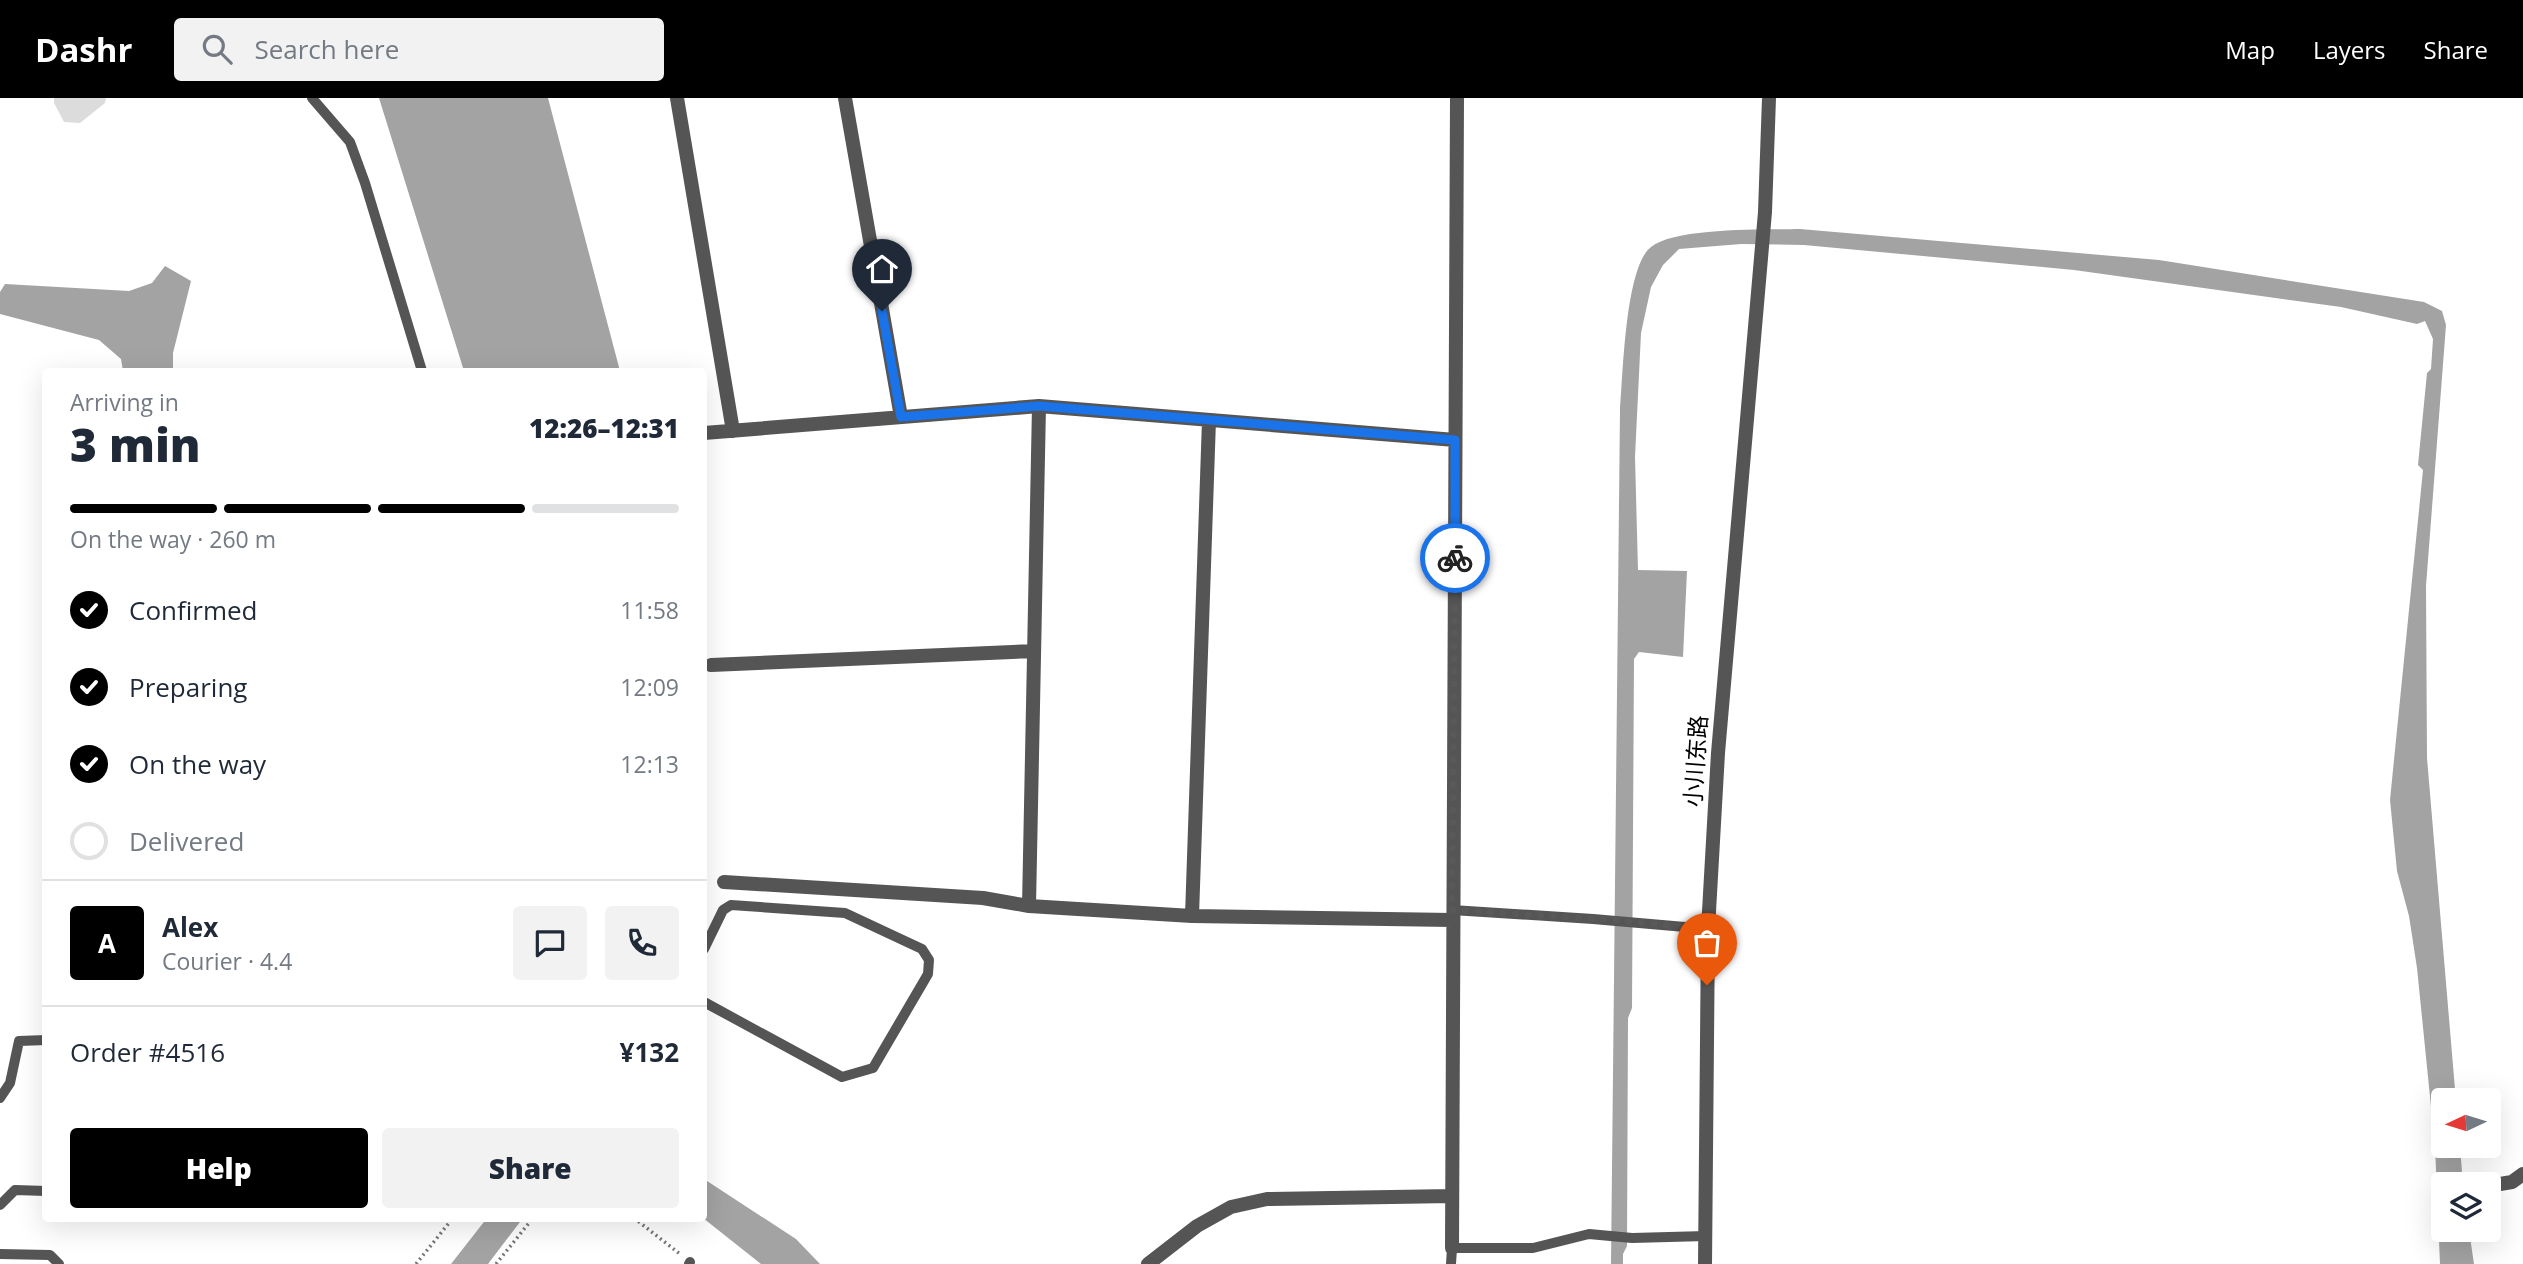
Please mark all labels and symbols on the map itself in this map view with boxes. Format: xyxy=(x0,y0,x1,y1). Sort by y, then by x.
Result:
pin xyxy=(852,239,912,311)
courier xyxy=(1420,523,1490,593)
street label: 小川东路 xyxy=(1676,714,1714,808)
pin xyxy=(1677,913,1737,985)
north arrow xyxy=(2431,1088,2501,1158)

